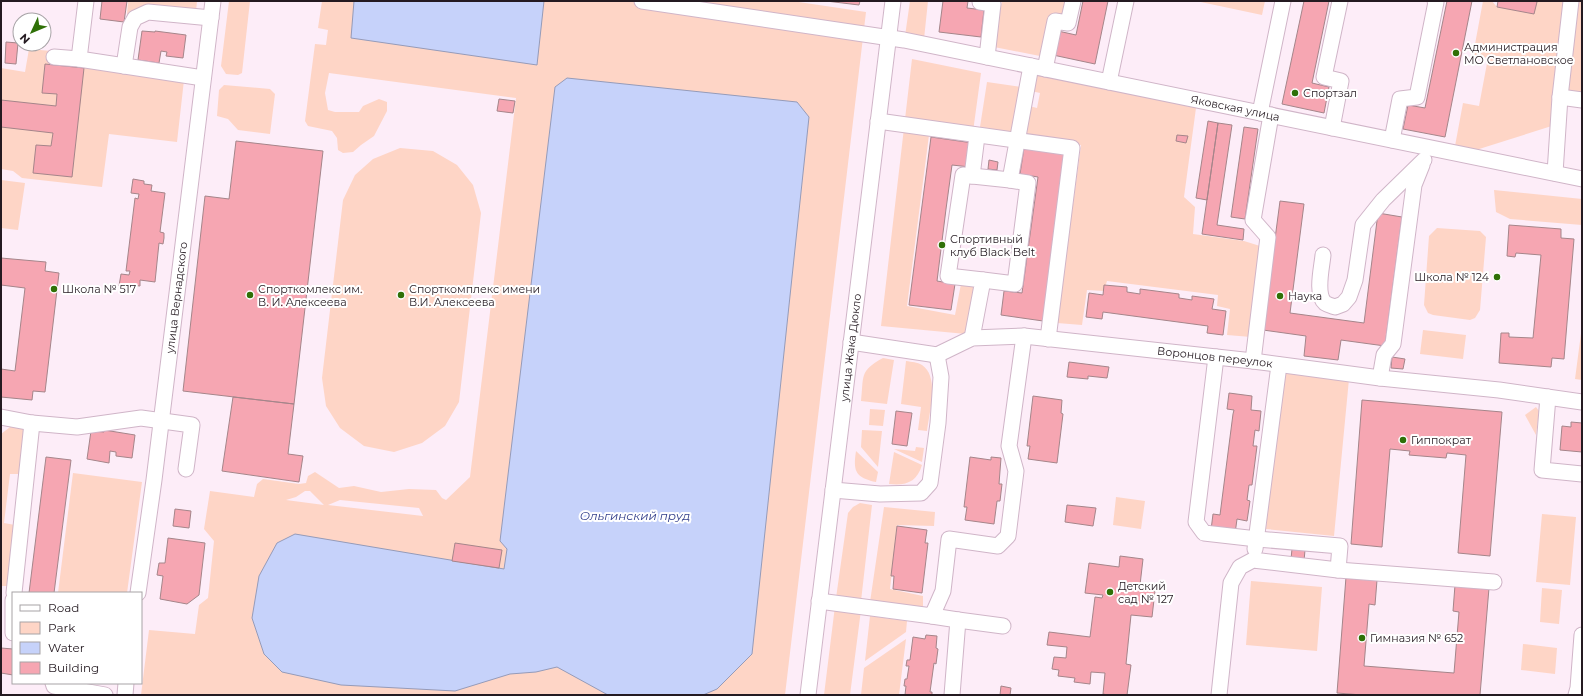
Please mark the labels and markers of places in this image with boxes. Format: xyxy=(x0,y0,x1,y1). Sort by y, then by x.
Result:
place label: Администрация МО Светлановское xyxy=(1464,40,1574,67)
marker: Администрация МО Светлановское xyxy=(1451,48,1461,58)
place label: Спортзал xyxy=(1303,86,1357,100)
marker: Спортзал xyxy=(1290,88,1300,98)
place label: Спортивный клуб Black Belt xyxy=(950,232,1036,259)
marker: Спортивный клуб Black Belt xyxy=(937,240,947,250)
place label: Школа № 124 xyxy=(1414,270,1490,284)
marker: Школа № 124 xyxy=(1492,272,1502,282)
place label: Школа № 517 xyxy=(62,282,136,296)
place label: Спорткомлекс им. В. И. Алексеева xyxy=(258,282,362,309)
place label: Спорткомплекс имени В.И. Алексеева xyxy=(409,282,540,309)
marker: Школа № 517 xyxy=(49,284,59,294)
place label: Наука xyxy=(1288,289,1322,303)
marker: Спорткомлекс им. В. И. Алексеева xyxy=(245,290,255,300)
marker: Спорткомплекс имени В.И. Алексеева xyxy=(396,290,406,300)
marker: Наука xyxy=(1275,291,1285,301)
place label: Гиппократ xyxy=(1411,433,1472,447)
marker: Гиппократ xyxy=(1398,435,1408,445)
place label: Детский сад № 127 xyxy=(1118,579,1173,606)
marker: Детский сад № 127 xyxy=(1105,587,1115,597)
place label: Гимназия № 652 xyxy=(1370,631,1463,645)
marker: Гимназия № 652 xyxy=(1357,633,1367,643)

